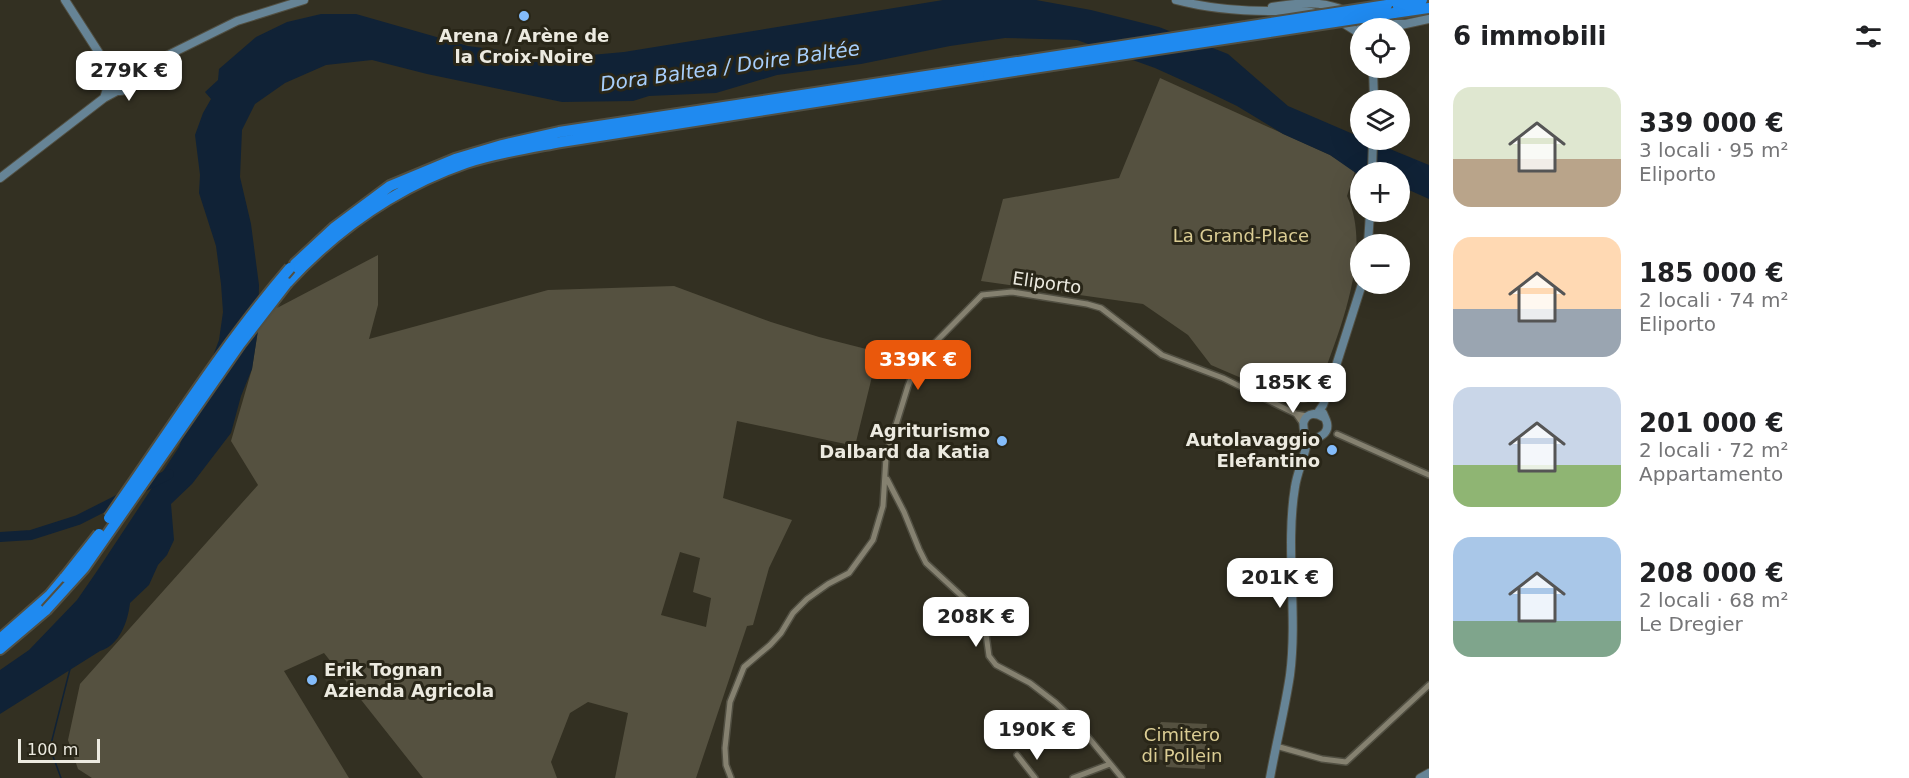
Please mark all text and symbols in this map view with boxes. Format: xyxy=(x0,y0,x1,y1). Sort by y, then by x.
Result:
marker: Arena / Arène de la Croix-Noire xyxy=(517,9,531,23)
map controls xyxy=(1350,18,1410,294)
button: locate xyxy=(1350,18,1410,78)
icon: filters xyxy=(1852,20,1885,53)
text: 6 immobili xyxy=(1453,21,1606,51)
place label: Arena / Arène de la Croix-Noire xyxy=(439,25,609,67)
water label: Dora Baltea / Doire Baltée xyxy=(599,36,861,96)
pin: 279K € xyxy=(80,51,178,102)
text: 279K € xyxy=(90,58,168,82)
button: layers xyxy=(1350,90,1410,150)
text: 339 000 € xyxy=(1639,108,1784,138)
icon: home xyxy=(1501,111,1573,183)
text: 3 locali · 95 m² xyxy=(1639,138,1789,162)
button: + xyxy=(1350,162,1410,222)
text: Eliporto xyxy=(1639,162,1716,186)
park label: La Grand-Place xyxy=(1173,225,1309,246)
button: − xyxy=(1350,234,1410,294)
text: 185 000 € xyxy=(1639,258,1784,288)
icon: home xyxy=(1501,261,1573,333)
street label: Eliporto xyxy=(1011,267,1083,298)
text: 2 locali · 74 m² xyxy=(1639,288,1789,312)
text: Eliporto xyxy=(1639,312,1716,336)
pin: 339K € xyxy=(869,340,967,391)
text: 339K € xyxy=(879,347,957,371)
pin: 185K € xyxy=(1244,363,1342,414)
text: 185K € xyxy=(1254,370,1332,394)
text: 201 000 € xyxy=(1639,408,1784,438)
icon: home xyxy=(1501,411,1573,483)
place label: Agriturismo Dalbard da Katia xyxy=(819,420,990,462)
place label: Autolavaggio Elefantino xyxy=(1186,429,1320,471)
marker: Agriturismo Dalbard da Katia xyxy=(995,434,1009,448)
text: 2 locali · 72 m² xyxy=(1639,438,1789,462)
marker: Autolavaggio Elefantino xyxy=(1325,443,1339,457)
text: Appartamento xyxy=(1639,462,1783,486)
pin: 201K € xyxy=(1231,558,1329,609)
text: 208 000 € xyxy=(1639,558,1784,588)
icon: home xyxy=(1501,561,1573,633)
text: 201K € xyxy=(1241,565,1319,589)
text: 2 locali · 68 m² xyxy=(1639,588,1789,612)
pin: 208K € xyxy=(927,597,1025,648)
text: 208K € xyxy=(937,604,1015,628)
text: Le Dregier xyxy=(1639,612,1743,636)
place label: Erik Tognan Azienda Agricola xyxy=(324,659,494,701)
marker: Erik Tognan Azienda Agricola xyxy=(305,673,319,687)
pin: 190K € xyxy=(988,710,1086,761)
text: 190K € xyxy=(998,717,1076,741)
park label: Cimitero di Pollein xyxy=(1142,724,1222,766)
scale bar xyxy=(18,736,100,764)
text: 100 m xyxy=(27,740,78,759)

